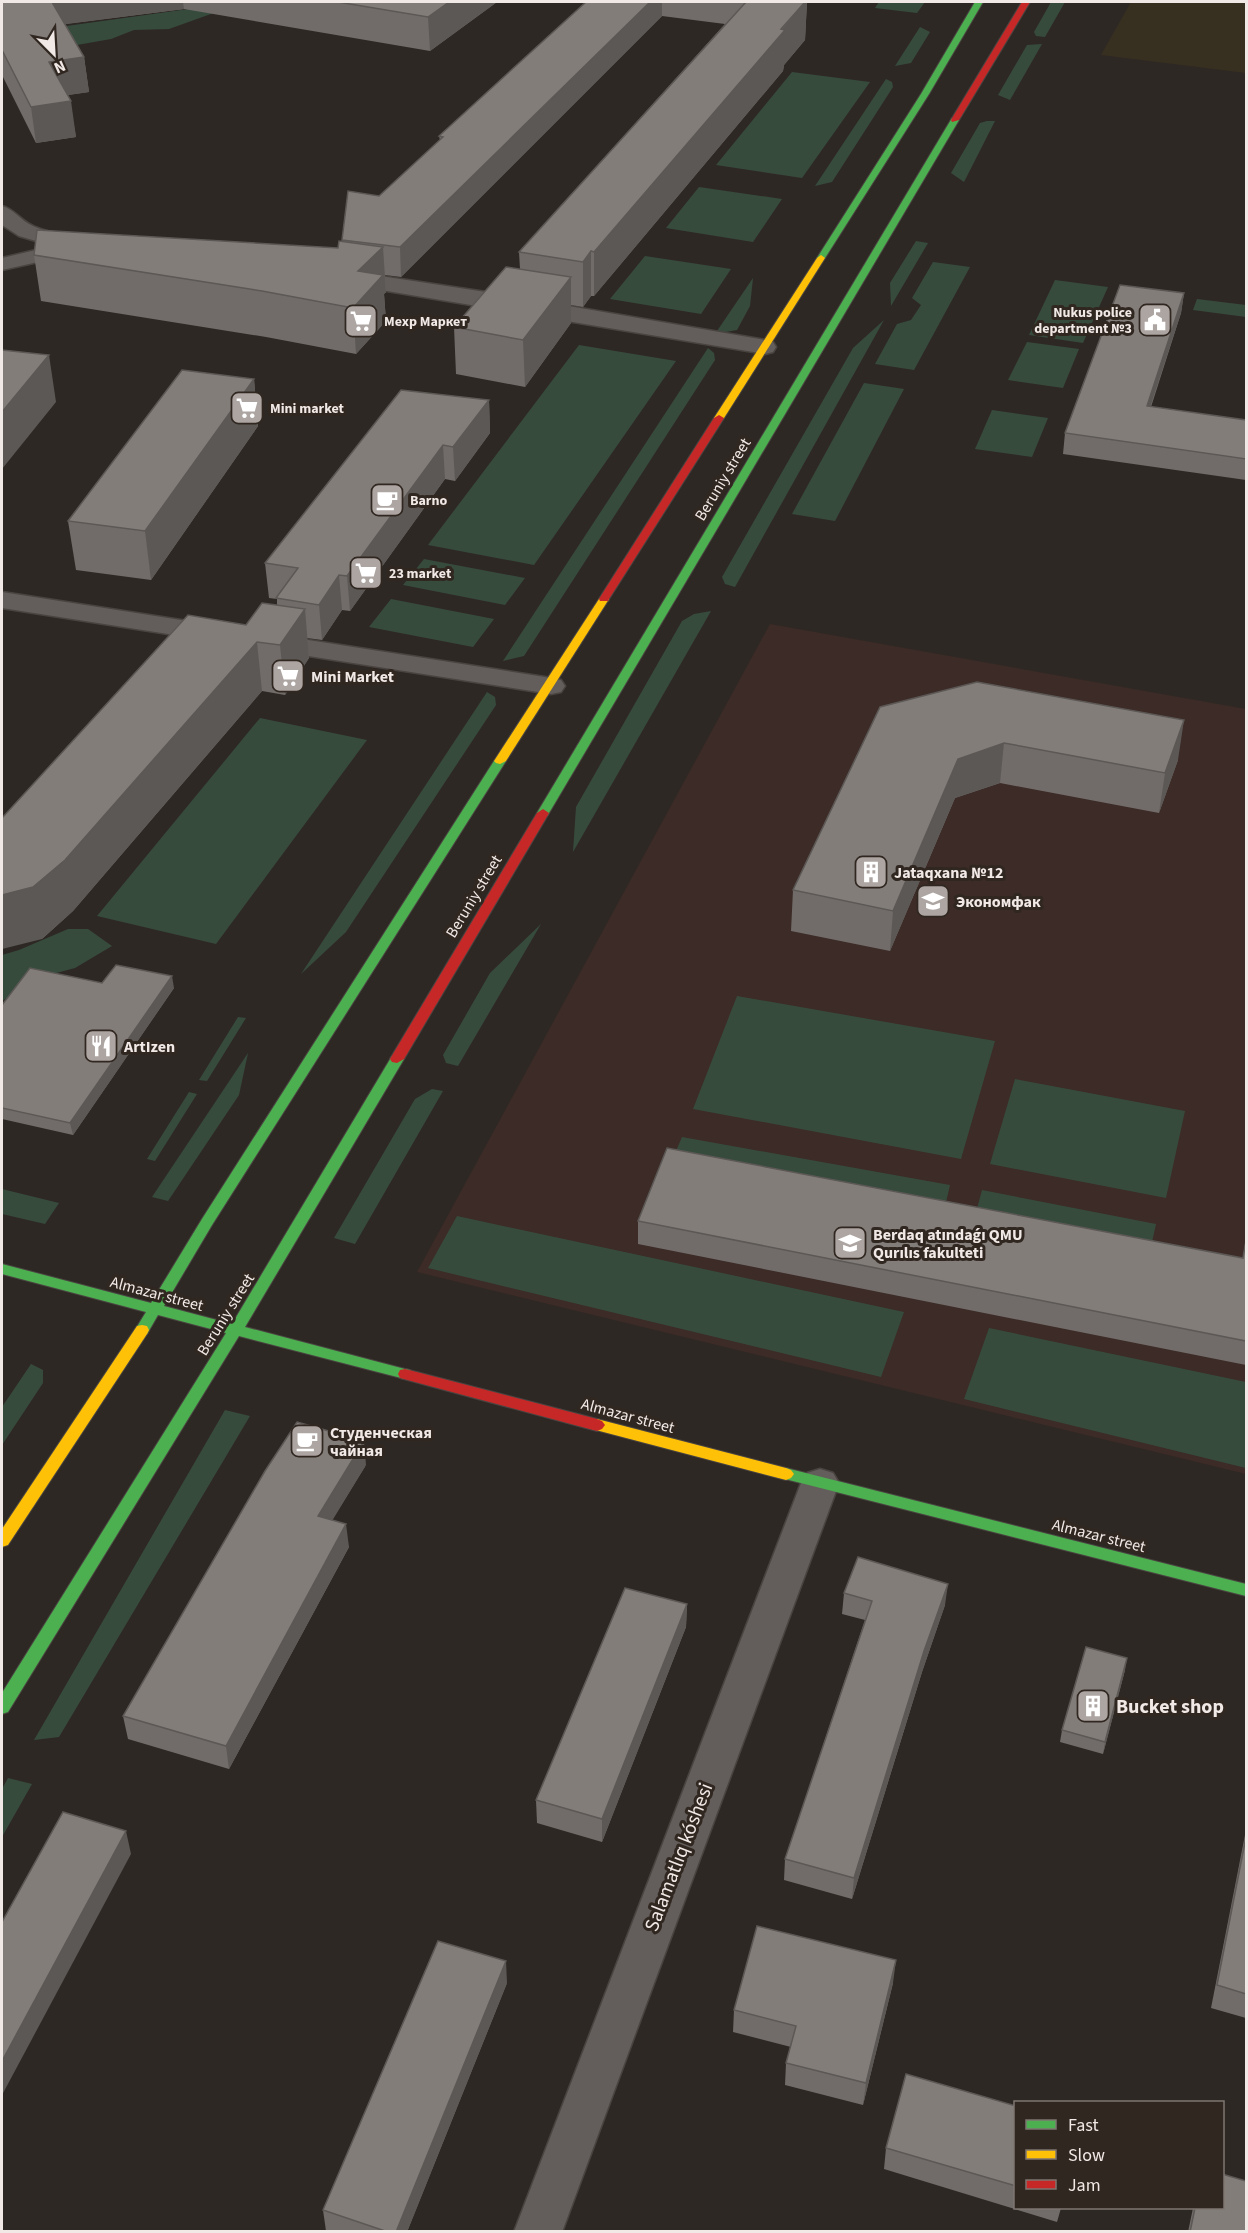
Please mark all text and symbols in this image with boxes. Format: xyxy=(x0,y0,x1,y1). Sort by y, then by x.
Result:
north arrow xyxy=(24,24,84,84)
text: N xyxy=(50,55,69,79)
public building icon: Nukus police department №3 xyxy=(1137,302,1173,338)
supermarket icon: Мехр Маркет xyxy=(343,303,379,339)
place label: Nukus police department №3 xyxy=(1034,303,1132,339)
place label: Мехр Маркет xyxy=(384,312,467,332)
supermarket icon: Mini market xyxy=(229,390,265,426)
place label: Mini market xyxy=(270,399,345,419)
street label: Beruniy street xyxy=(689,433,757,525)
cafe icon: Barno xyxy=(369,482,405,518)
place label: Barno xyxy=(410,491,447,511)
supermarket icon: 23 market xyxy=(348,555,384,591)
place label: 23 market xyxy=(389,564,452,584)
supermarket icon: Mini Market xyxy=(270,658,306,694)
place label: Mini Market xyxy=(311,666,394,688)
street label: Beruniy street xyxy=(440,850,508,942)
building icon: Jataqxana №12 xyxy=(853,854,889,890)
place label: Jataqxana №12 xyxy=(894,862,1003,884)
school or university icon: Экономфак xyxy=(915,883,951,919)
place label: Экономфак xyxy=(956,891,1041,913)
restaurant icon: ArtIzen xyxy=(83,1028,119,1064)
place label: ArtIzen xyxy=(123,1036,175,1058)
place label: Berdaq atındaǵı QMU Qurılıs fakulteti xyxy=(873,1224,1023,1264)
school or university icon: Berdaq atındaǵı QMU Qurılıs fakulteti xyxy=(832,1225,868,1261)
street label: Beruniy street xyxy=(192,1269,260,1360)
street label: Almazar street xyxy=(108,1271,206,1317)
street label: Almazar street xyxy=(579,1393,677,1439)
place label: Студенческая чайная xyxy=(330,1422,432,1462)
cafe icon: Студенческая чайная xyxy=(289,1423,325,1459)
street label: Almazar street xyxy=(1050,1514,1148,1558)
building icon: Bucket shop xyxy=(1075,1688,1111,1724)
place label: Bucket shop xyxy=(1116,1693,1224,1721)
street label: Salamatlıq kóshesi xyxy=(638,1779,720,1936)
legend xyxy=(1014,2101,1224,2209)
text: Fast xyxy=(1068,2113,1099,2138)
text: Slow xyxy=(1068,2143,1105,2168)
text: Jam xyxy=(1068,2173,1101,2198)

